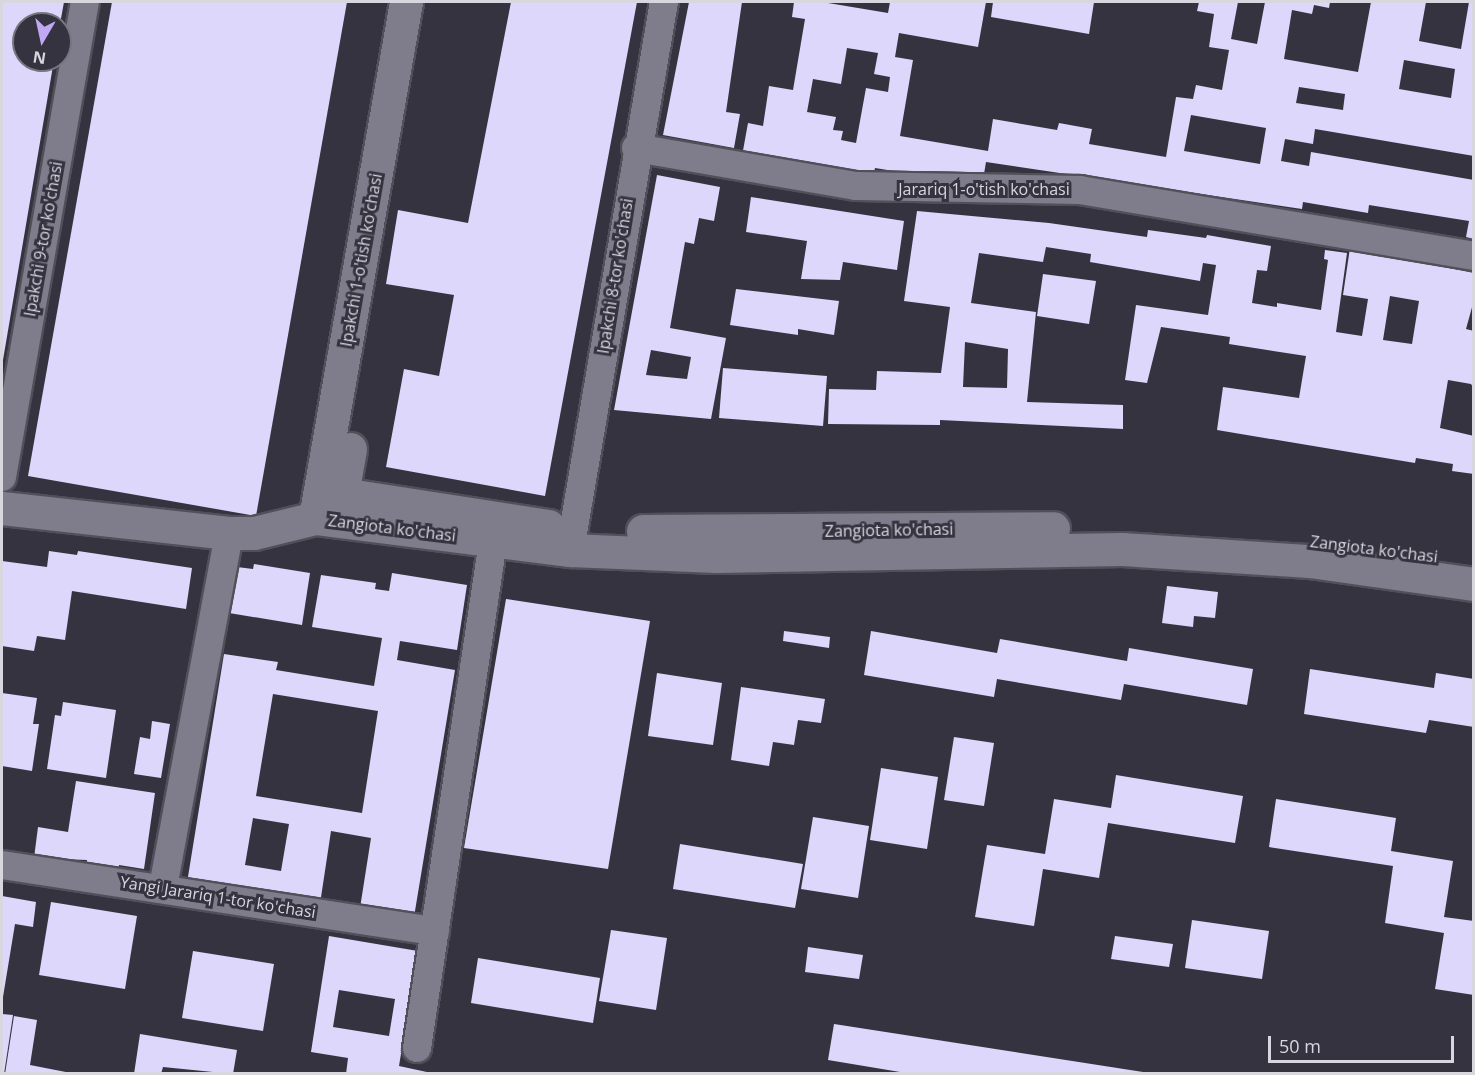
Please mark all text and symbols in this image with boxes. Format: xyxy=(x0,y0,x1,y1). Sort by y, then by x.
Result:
north arrow xyxy=(12,12,72,72)
text: N xyxy=(31,46,48,70)
street label: Ipakchi 9-tor ko'chasi xyxy=(20,160,66,318)
street label: Ipakchi 1-o'tish ko'chasi xyxy=(336,172,386,348)
street label: Jarariq 1-o'tish ko'chasi xyxy=(898,179,1070,199)
street label: Ipakchi 8-tor ko'chasi xyxy=(593,197,637,355)
street label: Zangiota ko'chasi xyxy=(327,511,457,545)
street label: Zangiota ko'chasi xyxy=(825,519,953,541)
street label: Zangiota ko'chasi xyxy=(1309,532,1439,566)
street label: Yangi Jarariq 1-tor ko'chasi xyxy=(119,872,317,922)
scale bar xyxy=(1271,1024,1457,1062)
text: 50 m xyxy=(1279,1034,1321,1058)

